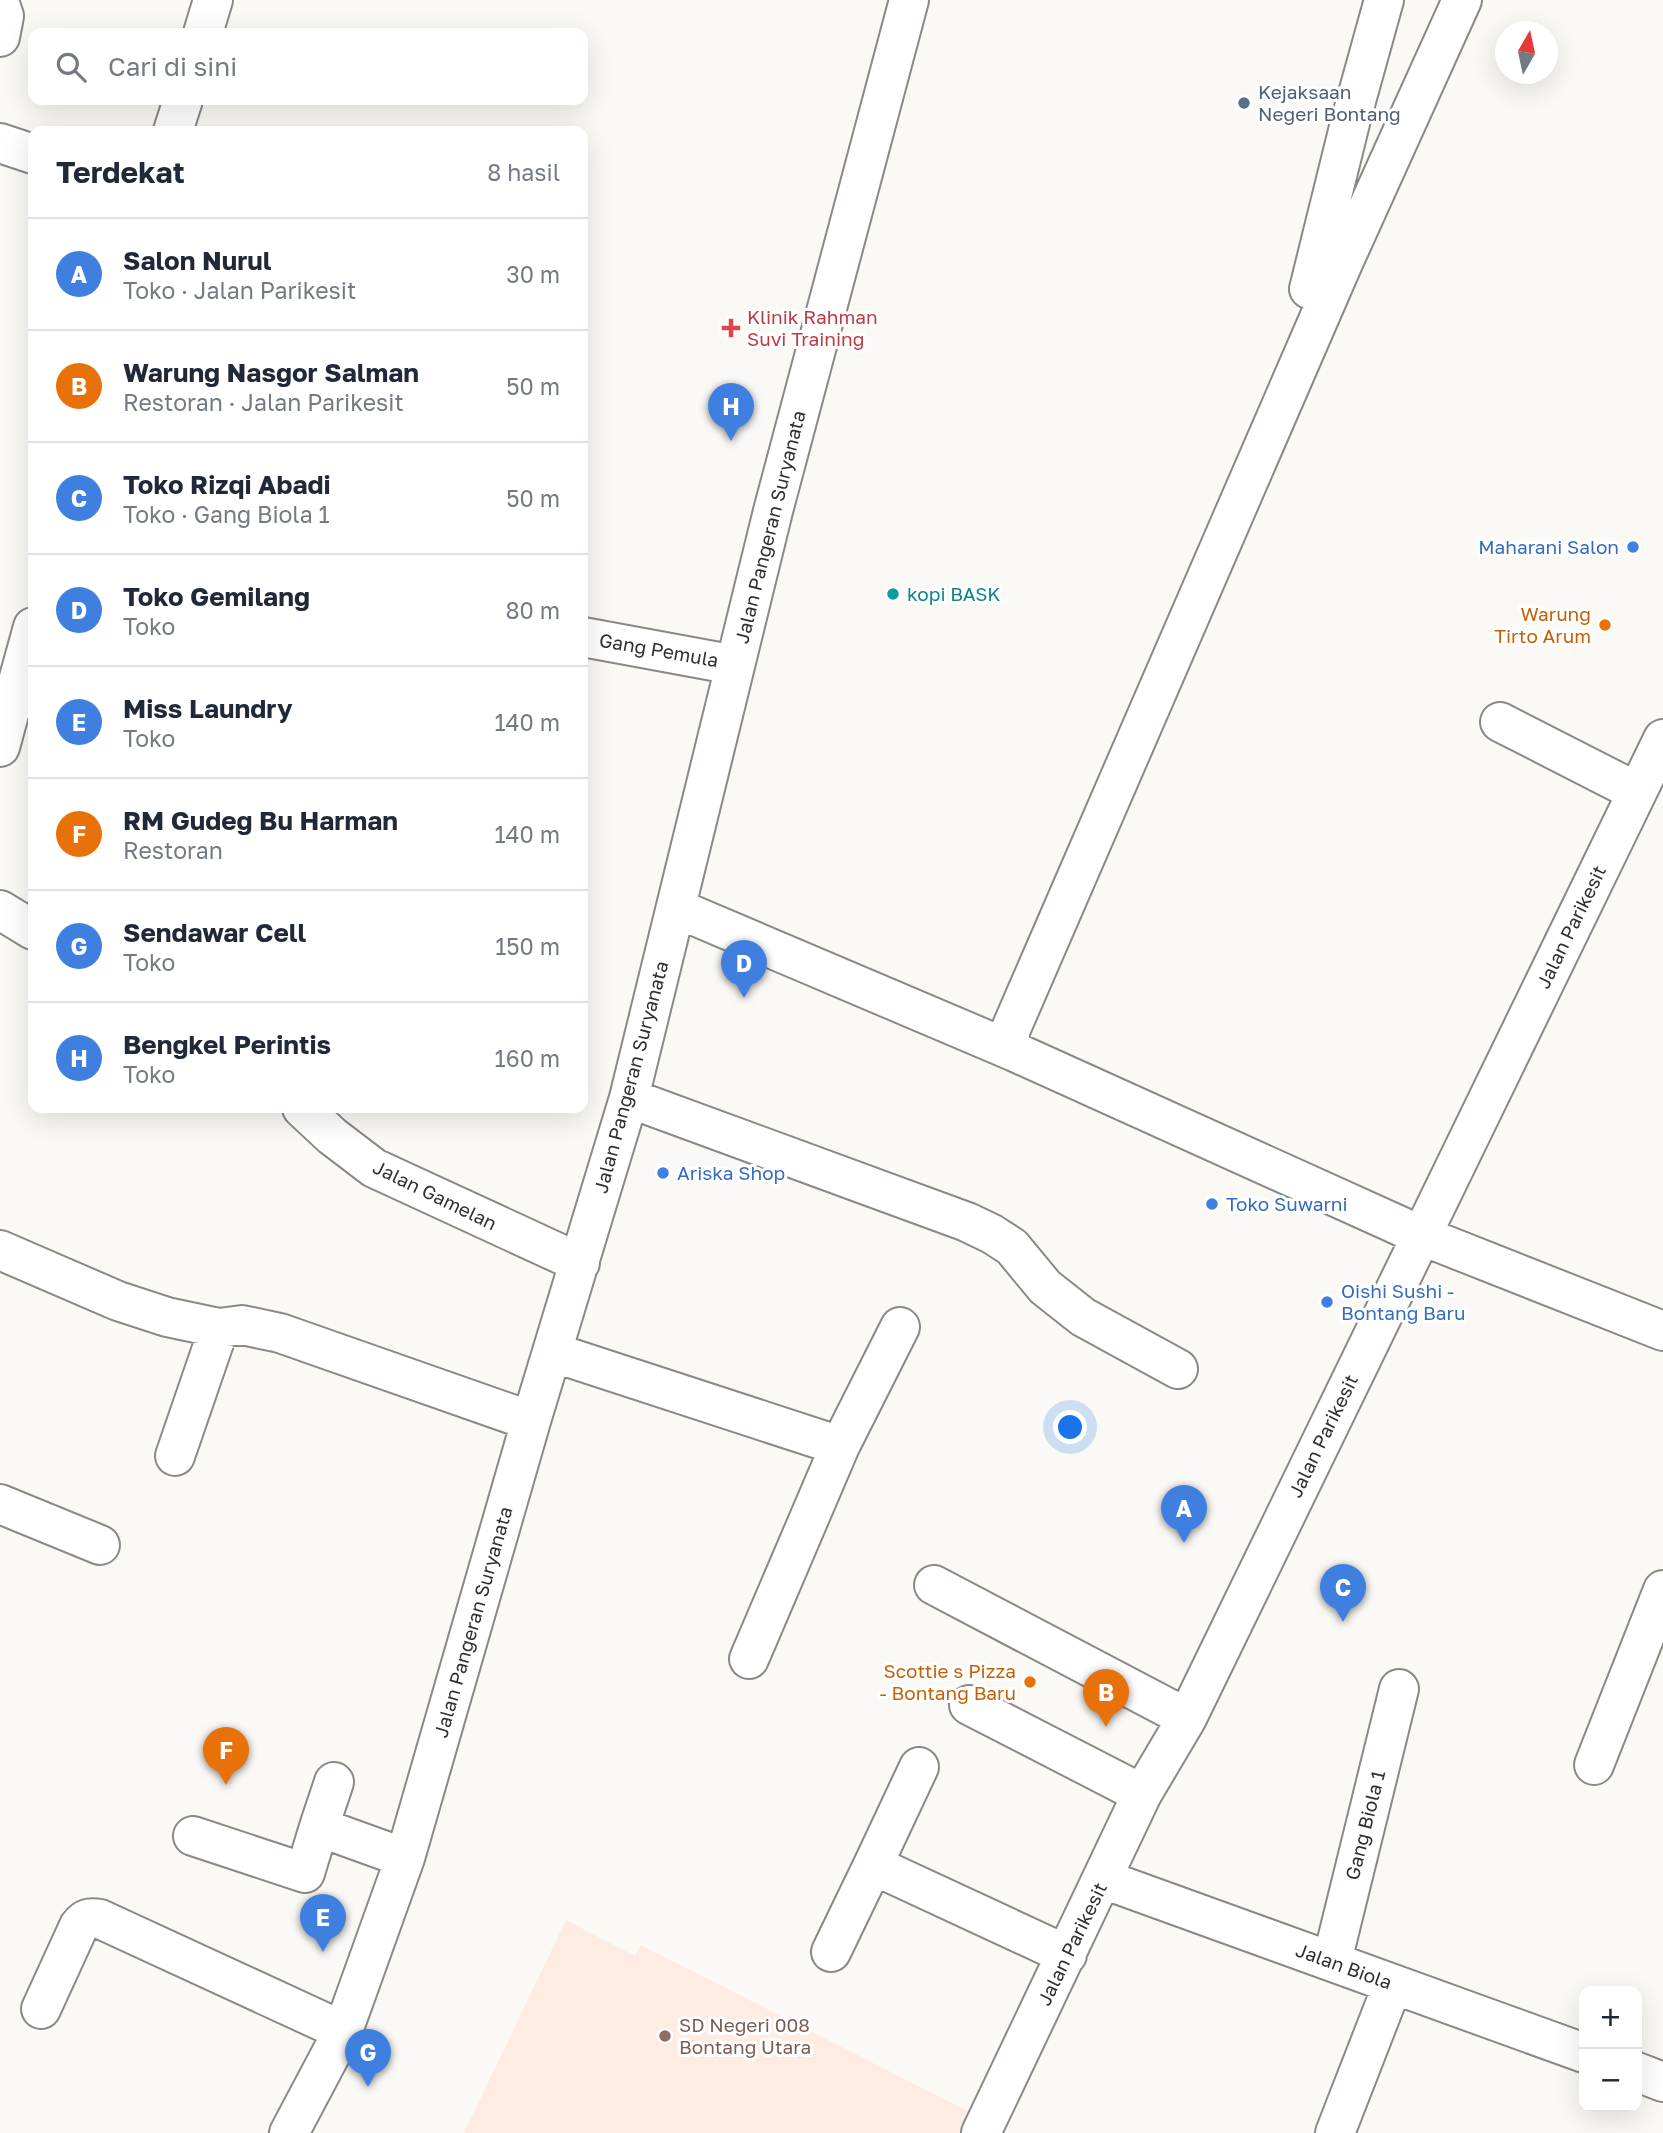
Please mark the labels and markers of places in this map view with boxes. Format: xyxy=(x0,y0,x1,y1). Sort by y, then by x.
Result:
place label: Kejaksaan Negeri Bontang xyxy=(1258,80,1401,125)
marker: Kejaksaan Negeri Bontang xyxy=(1236,95,1252,111)
place label: Klinik Rahman Suvi Training xyxy=(747,305,878,350)
marker: Klinik Rahman Suvi Training xyxy=(721,318,741,338)
pin: H xyxy=(708,383,754,441)
place label: Maharani Salon xyxy=(1478,535,1619,558)
marker: Maharani Salon xyxy=(1625,539,1641,555)
place label: kopi BASK xyxy=(907,582,1000,605)
marker: kopi BASK xyxy=(885,586,901,602)
place label: Warung Tirto Arum xyxy=(1494,602,1591,647)
marker: Warung Tirto Arum xyxy=(1597,617,1613,633)
pin: D xyxy=(721,940,767,998)
place label: Ariska Shop xyxy=(677,1161,785,1184)
marker: Ariska Shop xyxy=(655,1165,671,1181)
place label: Toko Suwarni xyxy=(1226,1192,1348,1215)
marker: Toko Suwarni xyxy=(1204,1196,1220,1212)
place label: Oishi Sushi - Bontang Baru xyxy=(1341,1279,1465,1324)
marker: Oishi Sushi - Bontang Baru xyxy=(1319,1294,1335,1310)
pin: A xyxy=(1161,1485,1207,1543)
pin: C xyxy=(1320,1564,1366,1622)
place label: Scottie s Pizza - Bontang Baru xyxy=(880,1659,1016,1704)
pin: B xyxy=(1083,1669,1129,1727)
marker: Scottie s Pizza - Bontang Baru xyxy=(1022,1674,1038,1690)
pin: F xyxy=(203,1727,249,1785)
pin: E xyxy=(300,1894,346,1952)
place label: SD Negeri 008 Bontang Utara xyxy=(679,2013,811,2058)
marker: SD Negeri 008 Bontang Utara xyxy=(657,2028,673,2044)
pin: G xyxy=(345,2029,391,2087)

